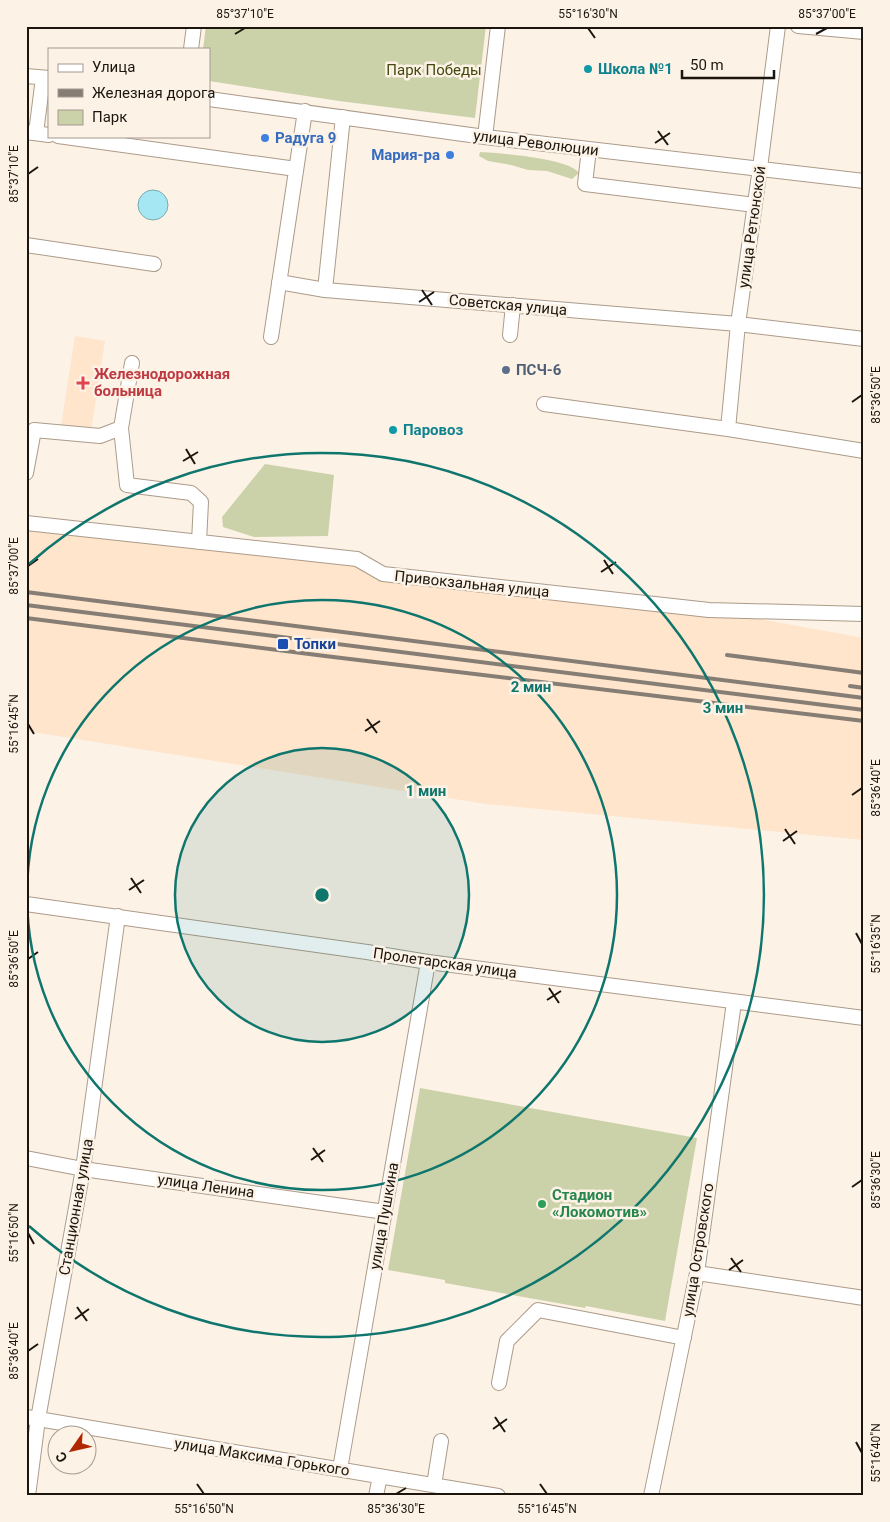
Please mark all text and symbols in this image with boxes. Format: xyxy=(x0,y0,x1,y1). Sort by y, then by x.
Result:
text: 85°37'10"E xyxy=(216,7,274,21)
text: 55°16'30"N xyxy=(558,7,618,21)
text: 85°37'00"E xyxy=(798,7,856,21)
legend xyxy=(48,48,210,138)
scale bar xyxy=(682,48,775,80)
text: 50 m xyxy=(690,56,724,74)
text: Улица xyxy=(92,58,135,76)
place label: Школа №1 xyxy=(598,60,673,78)
park label: Парк Победы xyxy=(386,61,482,79)
marker: Школа №1 xyxy=(582,63,594,75)
text: Железная дорога xyxy=(92,84,215,102)
text: Парк xyxy=(92,108,127,126)
street label: улица Революции xyxy=(472,126,600,160)
place label: Радуга 9 xyxy=(275,129,336,147)
marker: Радуга 9 xyxy=(259,132,271,144)
text: 85°37'10"E xyxy=(7,145,21,203)
place label: Мария-ра xyxy=(371,146,440,164)
marker: Мария-ра xyxy=(444,149,456,161)
street label: улица Ретюнской xyxy=(735,165,769,289)
street label: Советская улица xyxy=(448,291,568,319)
place label: ПСЧ-6 xyxy=(516,361,562,379)
marker: ПСЧ-6 xyxy=(500,364,512,376)
place label: Железнодорожная больница xyxy=(94,365,230,400)
text: 85°36'50"E xyxy=(869,366,883,424)
marker: Железнодорожная больница xyxy=(76,376,90,390)
place label: Паровоз xyxy=(403,421,463,439)
marker: Паровоз xyxy=(387,424,399,436)
text: 85°37'00"E xyxy=(7,537,21,595)
street label: Привокзальная улица xyxy=(394,567,550,601)
place label: Топки xyxy=(294,635,336,653)
marker: Топки xyxy=(276,637,290,651)
text: 2 мин xyxy=(511,678,551,696)
text: 55°16'45"N xyxy=(7,694,21,754)
text: 3 мин xyxy=(703,699,743,717)
text: 85°36'40"E xyxy=(869,759,883,817)
text: 1 мин xyxy=(406,782,446,800)
centre of rings xyxy=(313,886,331,904)
text: 55°16'35"N xyxy=(869,914,883,974)
text: 85°36'50"E xyxy=(7,930,21,988)
street label: Пролетарская улица xyxy=(372,944,518,982)
street label: Станционная улица xyxy=(55,1137,97,1277)
text: 85°36'30"E xyxy=(869,1151,883,1209)
street label: улица Пушкина xyxy=(366,1161,402,1271)
street label: улица Ленина xyxy=(156,1170,256,1202)
street label: улица Островского xyxy=(679,1182,717,1318)
place label: Стадион «Локомотив» xyxy=(552,1186,647,1221)
marker: Стадион «Локомотив» xyxy=(536,1198,548,1210)
text: 55°16'50"N xyxy=(7,1203,21,1263)
text: 85°36'40"E xyxy=(7,1322,21,1380)
text: 55°16'40"N xyxy=(869,1423,883,1483)
north arrow xyxy=(48,1424,98,1474)
street label: улица Максима Горького xyxy=(173,1434,351,1480)
text: С xyxy=(52,1449,70,1466)
text: 55°16'50"N xyxy=(174,1502,234,1516)
text: 85°36'30"E xyxy=(367,1502,425,1516)
text: 55°16'45"N xyxy=(517,1502,577,1516)

